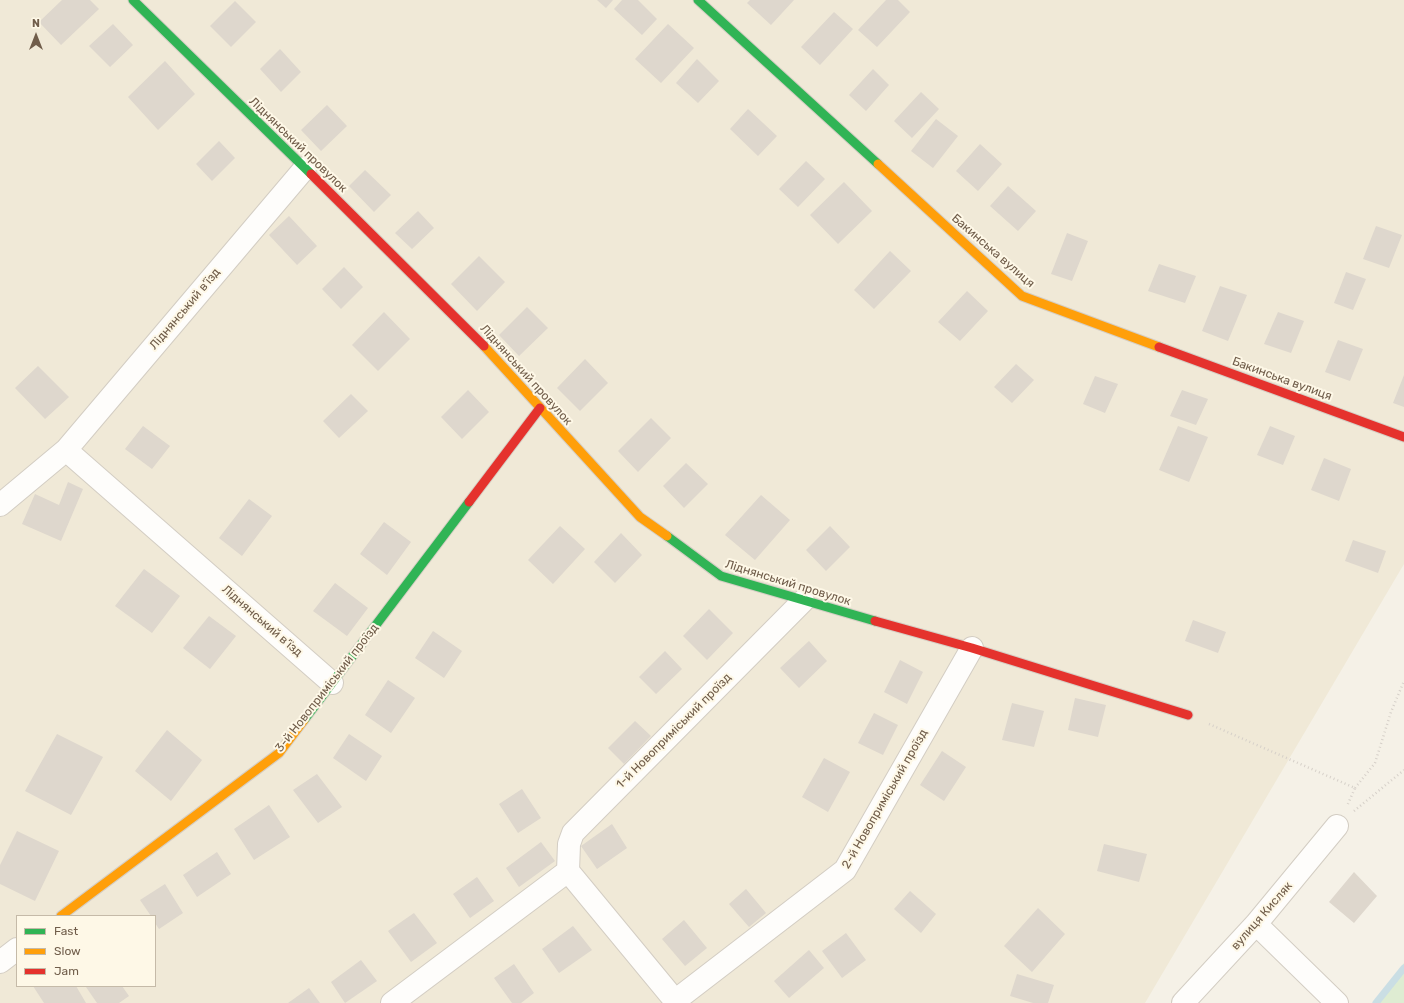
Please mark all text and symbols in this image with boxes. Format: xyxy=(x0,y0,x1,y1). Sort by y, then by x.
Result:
north arrow xyxy=(16,16,56,56)
text: N xyxy=(32,17,40,30)
street label: Ліднянський провулок xyxy=(246,94,350,196)
street label: Бакинська вулиця xyxy=(949,211,1037,291)
street label: Ліднянський в’їзд xyxy=(147,265,223,353)
street label: Ліднянський провулок xyxy=(477,322,575,428)
street label: Бакинська вулиця xyxy=(1230,354,1334,404)
street label: Ліднянський провулок xyxy=(723,557,853,609)
street label: Ліднянський в’їзд xyxy=(219,582,305,660)
street label: 3-й Новоприміський проїзд xyxy=(272,621,382,755)
street label: 1-й Новоприміський проїзд xyxy=(613,670,735,792)
street label: 2-й Новоприміський проїзд xyxy=(839,727,931,871)
street label: вулиця Кисляк xyxy=(1228,879,1296,953)
legend xyxy=(16,915,156,987)
text: Fast xyxy=(54,924,78,938)
text: Slow xyxy=(54,944,81,958)
text: Jam xyxy=(54,964,79,978)

